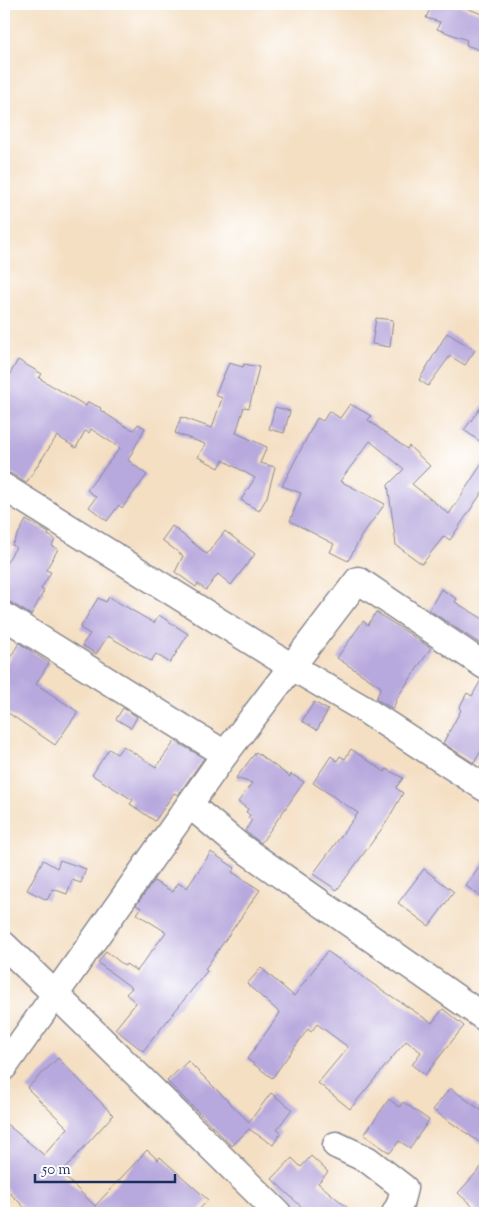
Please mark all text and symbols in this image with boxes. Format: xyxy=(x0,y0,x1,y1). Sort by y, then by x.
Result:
scale bar xyxy=(35,1152,175,1184)
text: 50 m xyxy=(41,1160,71,1181)

